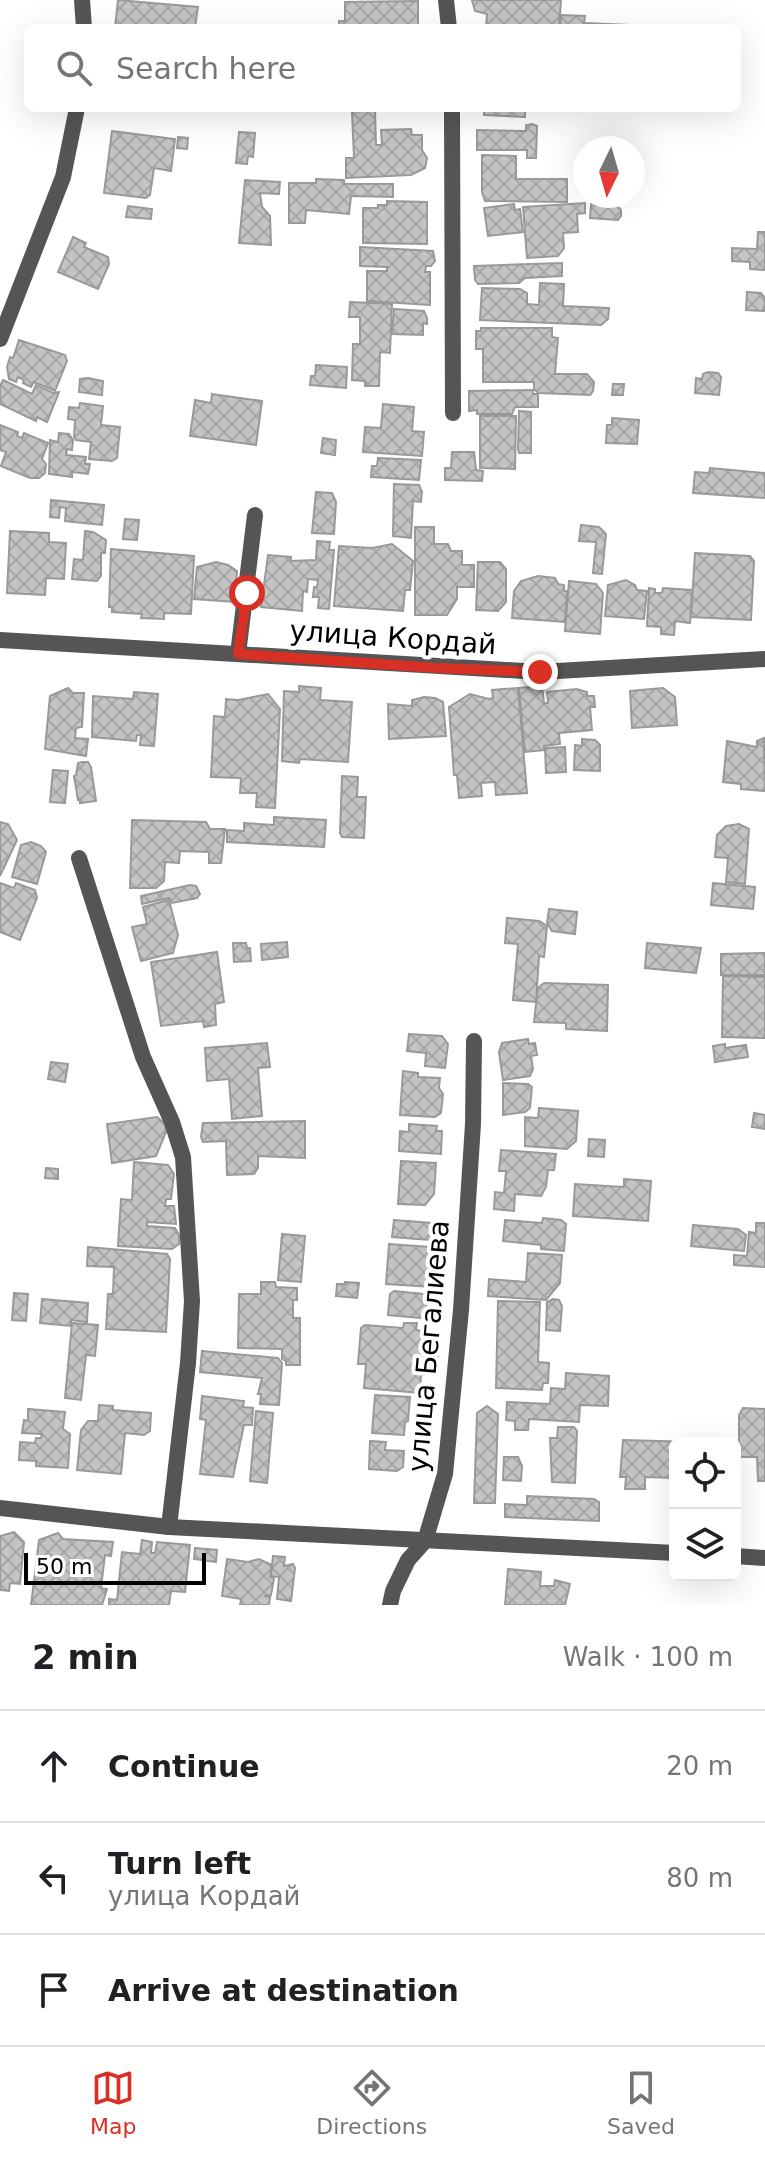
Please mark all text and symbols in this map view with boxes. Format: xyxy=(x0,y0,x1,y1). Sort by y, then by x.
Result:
search box xyxy=(24,24,741,112)
icon: search xyxy=(52,46,96,90)
text: Search here xyxy=(116,51,296,86)
north arrow xyxy=(573,136,645,208)
route start xyxy=(229,575,265,611)
street label: улица Кордай xyxy=(288,614,498,661)
route end xyxy=(522,654,558,690)
street label: улица Бегалиева xyxy=(401,1219,456,1474)
map controls xyxy=(669,1437,741,1581)
button: locate xyxy=(669,1437,741,1509)
button: layers xyxy=(669,1509,741,1581)
scale bar xyxy=(24,1549,206,1585)
text: 50 m xyxy=(36,1554,92,1579)
text: 2 min xyxy=(32,1637,139,1677)
text: Walk · 100 m xyxy=(563,1642,733,1672)
icon: ahead xyxy=(32,1744,76,1788)
text: Continue xyxy=(108,1749,260,1784)
text: 20 m xyxy=(666,1751,733,1781)
text: Turn left xyxy=(108,1846,251,1881)
icon: left xyxy=(32,1856,76,1900)
text: 80 m xyxy=(666,1863,733,1893)
text: улица Кордай xyxy=(108,1881,300,1911)
icon: arrive xyxy=(32,1968,76,2012)
text: Arrive at destination xyxy=(108,1973,459,2008)
tab: Map xyxy=(90,2066,136,2139)
tab: Directions xyxy=(316,2066,427,2139)
tab: Saved xyxy=(607,2066,675,2139)

